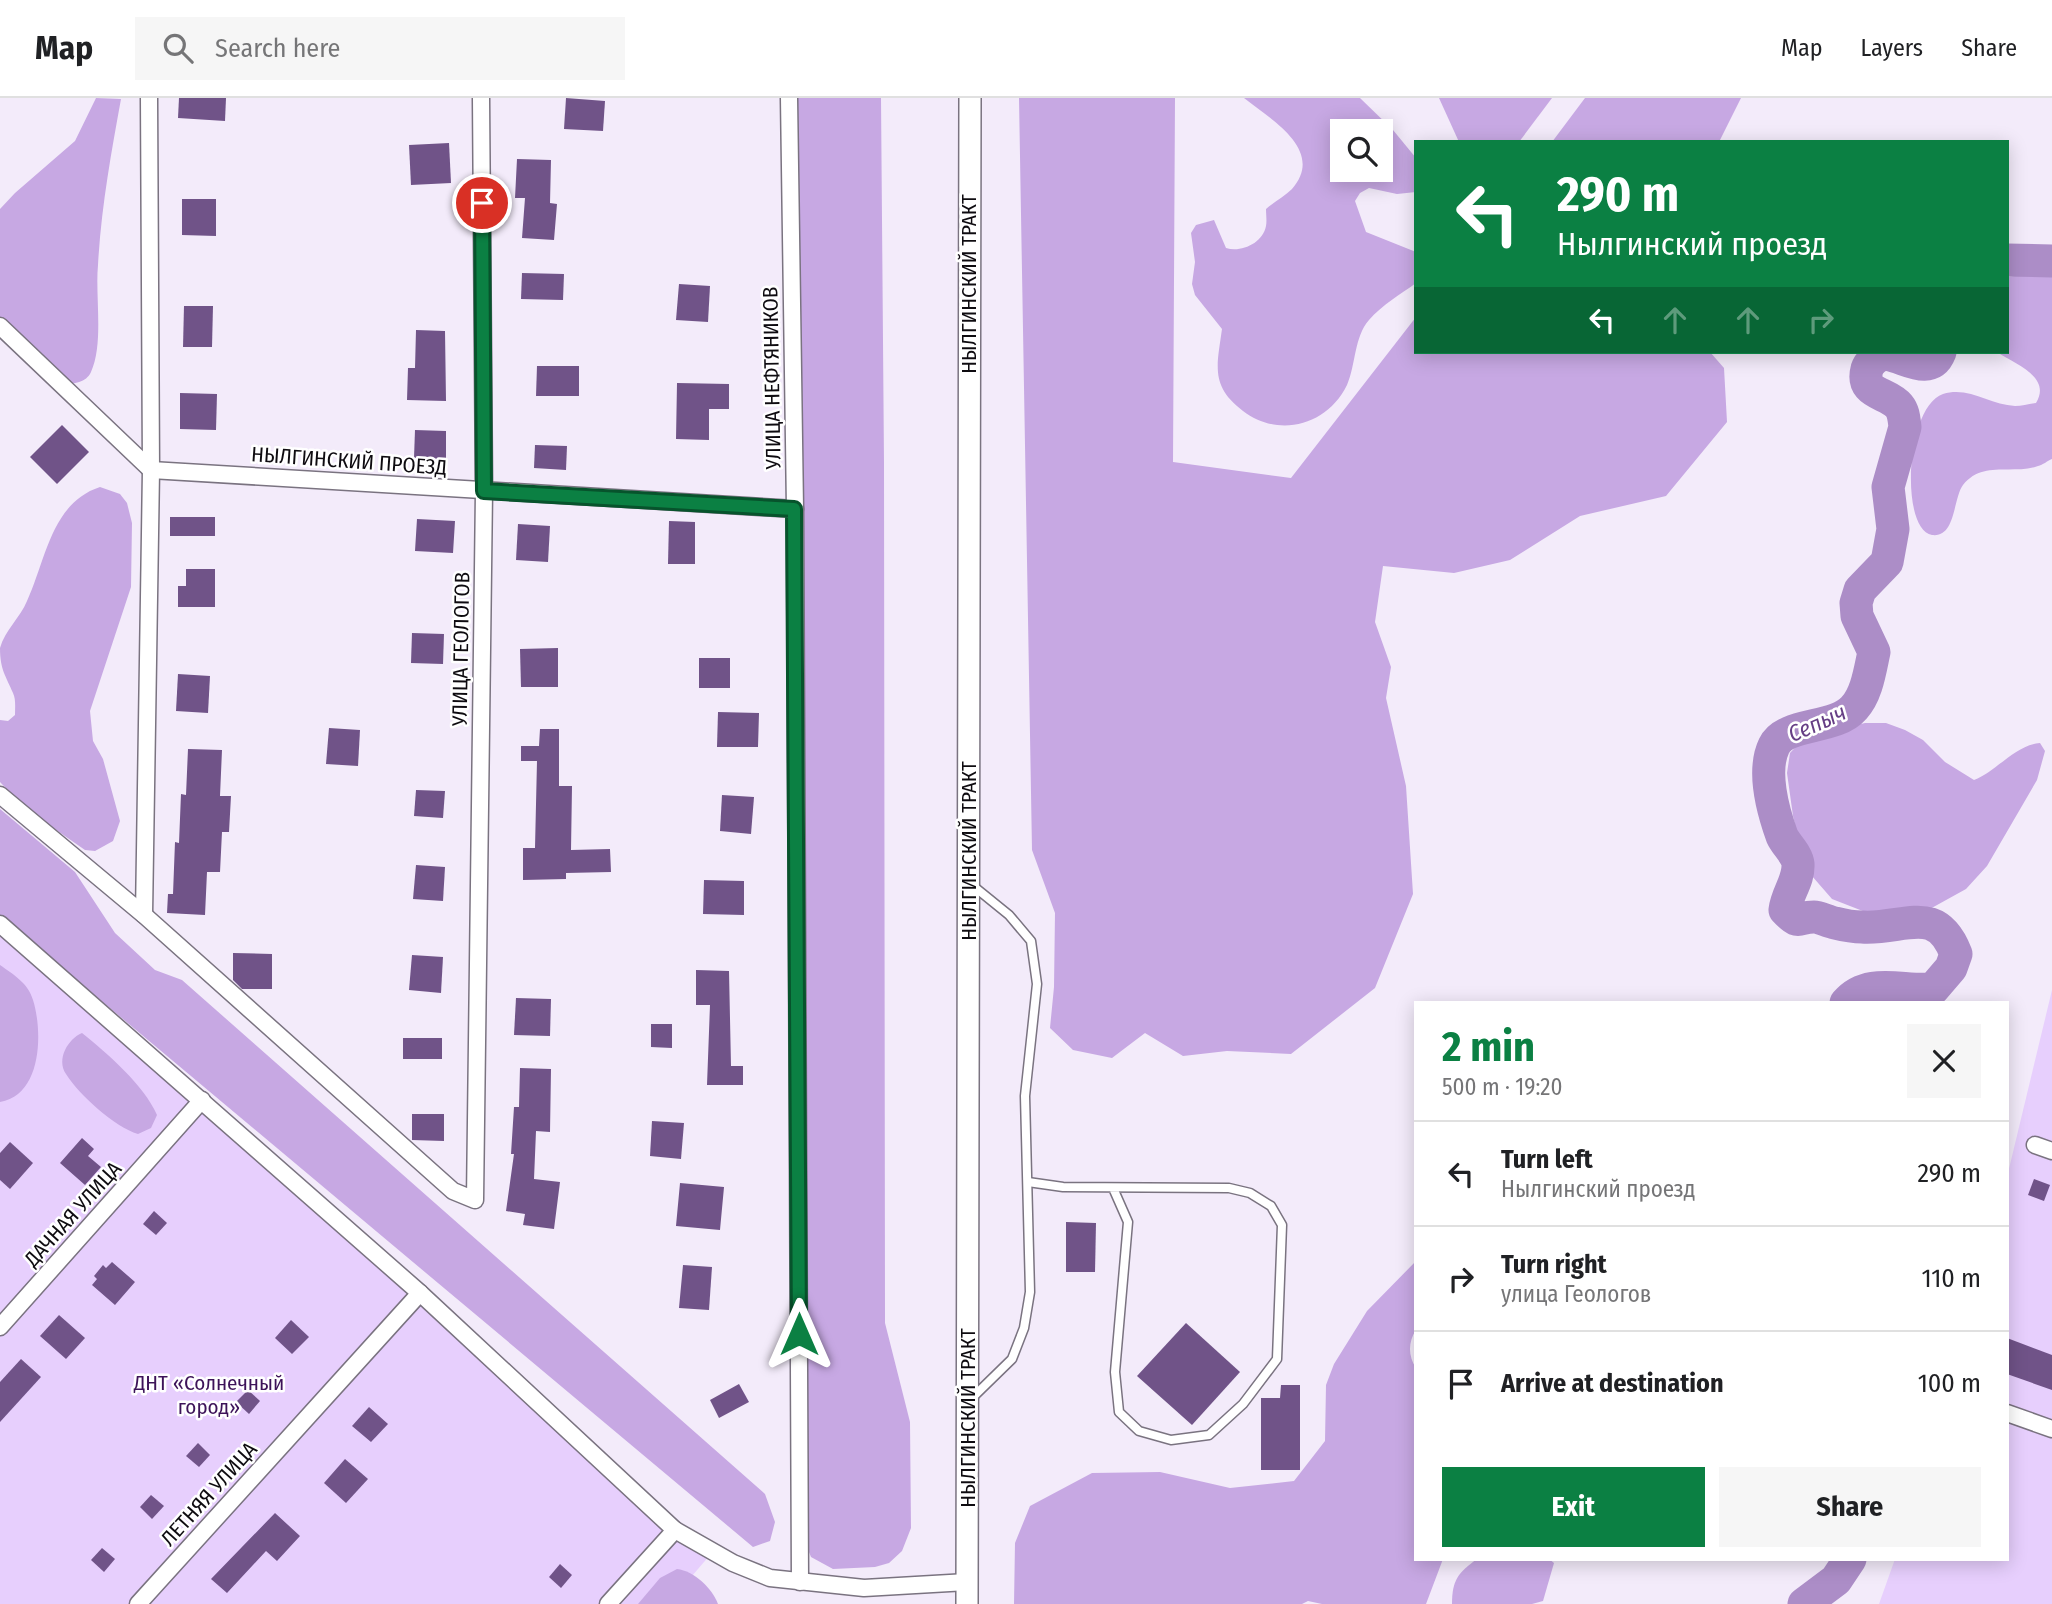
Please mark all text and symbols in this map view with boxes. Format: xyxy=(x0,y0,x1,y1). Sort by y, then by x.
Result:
search box xyxy=(135,17,625,80)
text: Map xyxy=(35,28,93,68)
icon: search xyxy=(159,29,197,67)
text: Search here xyxy=(215,33,340,64)
text: Map xyxy=(1781,34,1823,62)
text: Layers xyxy=(1861,34,1923,62)
text: Share xyxy=(1961,34,2017,62)
map controls xyxy=(1330,119,1393,182)
button: search xyxy=(1330,119,1393,182)
text: 290 m xyxy=(1557,165,1679,224)
icon: left xyxy=(1442,168,1533,259)
pin xyxy=(452,173,512,233)
icon: arrive xyxy=(463,184,501,222)
street label: НЫЛГИНСКИЙ ТРАКТ xyxy=(956,194,982,374)
text: Нылгинский проезд xyxy=(1557,225,1827,263)
street label: УЛИЦА НЕФТЯНИКОВ xyxy=(757,286,787,471)
icon: left xyxy=(1583,301,1621,339)
icon: ahead xyxy=(1656,301,1694,339)
icon: ahead xyxy=(1729,301,1767,339)
icon: right xyxy=(1802,301,1840,339)
street label: НЫЛГИНСКИЙ ПРОЕЗД xyxy=(250,441,448,481)
street label: УЛИЦА ГЕОЛОГОВ xyxy=(447,572,475,727)
water label: Сепыч xyxy=(1784,698,1850,748)
street label: НЫЛГИНСКИЙ ТРАКТ xyxy=(956,761,982,941)
text: 2 min xyxy=(1442,1022,1535,1072)
button: close xyxy=(1907,1024,1981,1098)
text: 500 m · 19:20 xyxy=(1442,1073,1562,1101)
text: Turn left xyxy=(1501,1144,1593,1175)
icon: left xyxy=(1442,1155,1480,1193)
street label: ДАЧНАЯ УЛИЦА xyxy=(18,1156,127,1273)
text: 290 m xyxy=(1917,1158,1981,1189)
text: Нылгинский проезд xyxy=(1501,1175,1695,1203)
text: Turn right xyxy=(1501,1249,1607,1280)
icon: right xyxy=(1442,1260,1480,1298)
text: 110 m xyxy=(1921,1263,1981,1294)
text: улица Геологов xyxy=(1501,1280,1651,1308)
position arrow xyxy=(762,1297,836,1371)
street label: НЫЛГИНСКИЙ ТРАКТ xyxy=(955,1328,981,1508)
icon: arrive xyxy=(1442,1365,1480,1403)
text: Arrive at destination xyxy=(1501,1368,1724,1399)
text: 100 m xyxy=(1918,1368,1981,1399)
park label: ДНТ «Солнечный город» xyxy=(133,1370,284,1420)
street label: ЛЕТНЯЯ УЛИЦА xyxy=(155,1437,263,1551)
button: Exit xyxy=(1442,1467,1705,1547)
button: Share xyxy=(1719,1467,1981,1547)

